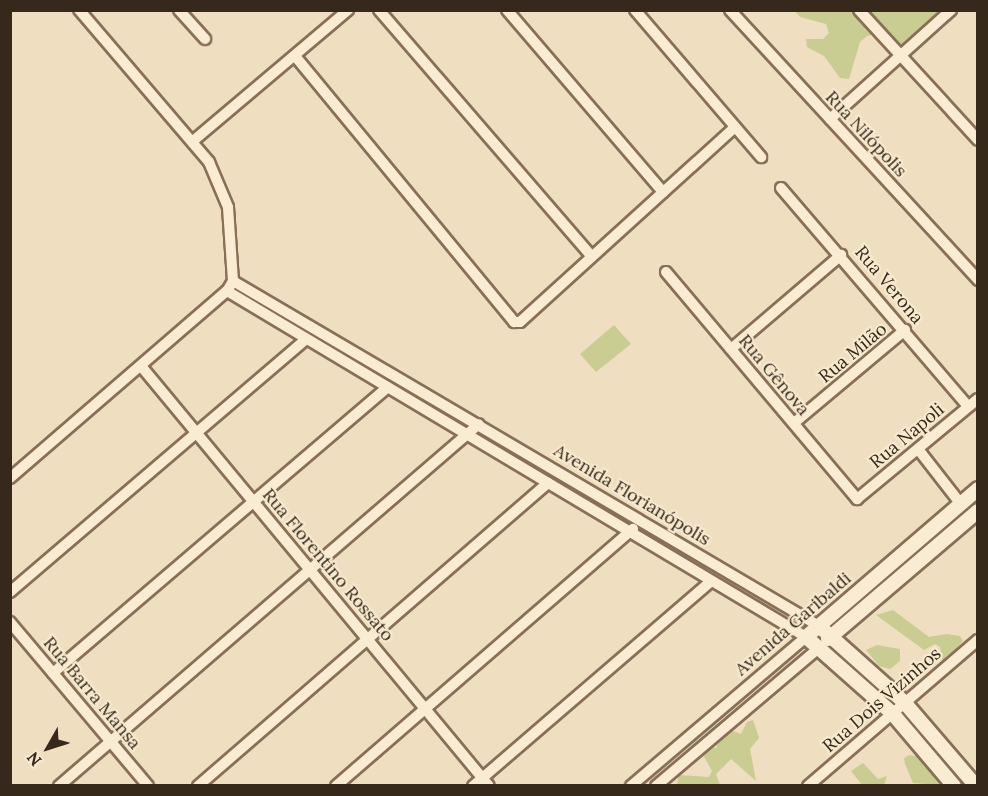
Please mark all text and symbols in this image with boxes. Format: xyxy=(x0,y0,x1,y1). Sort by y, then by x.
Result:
street label: Rua Nilópolis xyxy=(821,86,911,182)
street label: Rua Verona xyxy=(850,242,928,328)
street label: Rua Milão xyxy=(815,318,891,388)
street label: Rua Gênova xyxy=(734,330,814,420)
street label: Rua Napoli xyxy=(866,399,948,473)
street label: Avenida Florianópolis xyxy=(550,440,714,550)
street label: Rua Florentino Rossato xyxy=(258,484,398,646)
street label: Avenida Garibaldi xyxy=(731,568,855,680)
street label: Rua Barra Mansa xyxy=(39,632,145,754)
street label: Rua Dois Vizinhos xyxy=(818,643,946,757)
north arrow xyxy=(18,718,78,778)
text: N xyxy=(22,748,46,770)

